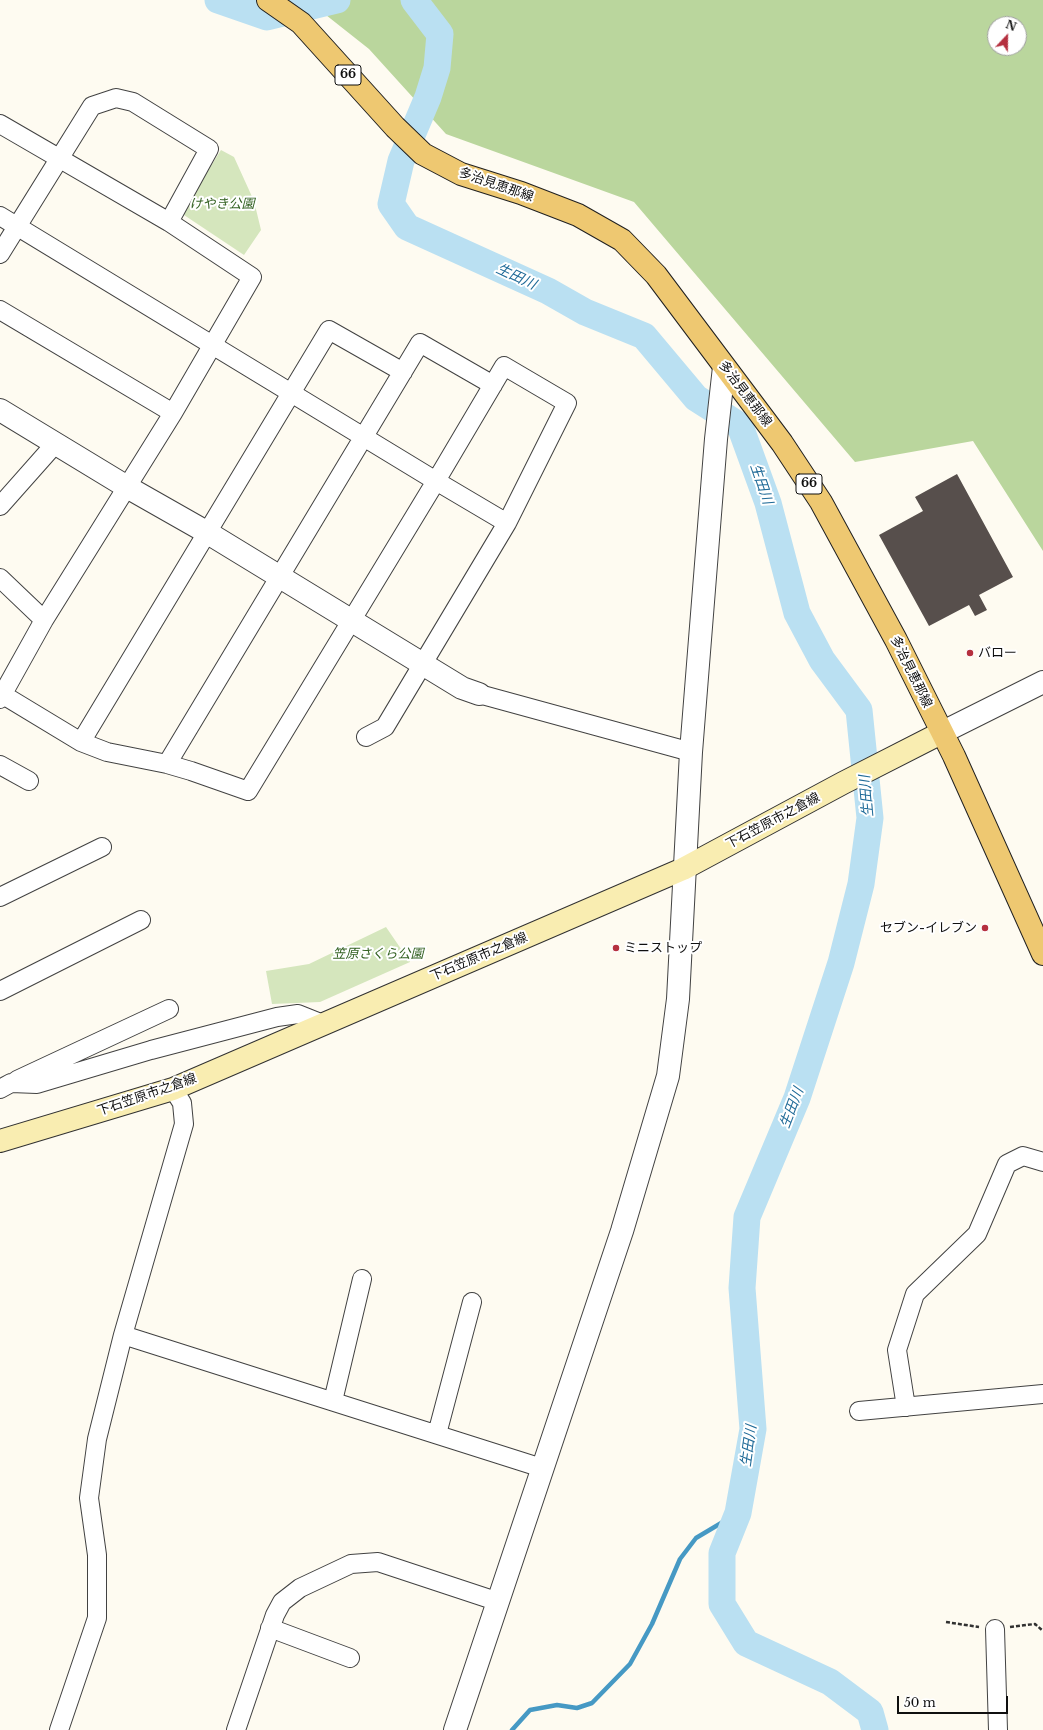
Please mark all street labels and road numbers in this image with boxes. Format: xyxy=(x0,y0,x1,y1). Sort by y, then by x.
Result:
road number: 66 xyxy=(335,65,361,85)
street label: 多治見恵那線 xyxy=(457,165,535,205)
street label: 多治見恵那線 xyxy=(715,358,775,430)
road number: 66 xyxy=(796,474,822,494)
street label: 多治見恵那線 xyxy=(887,634,935,710)
street label: 下石笠原市之倉線 xyxy=(723,790,823,852)
street label: 下石笠原市之倉線 xyxy=(428,930,530,984)
street label: 下石笠原市之倉線 xyxy=(95,1071,199,1119)

